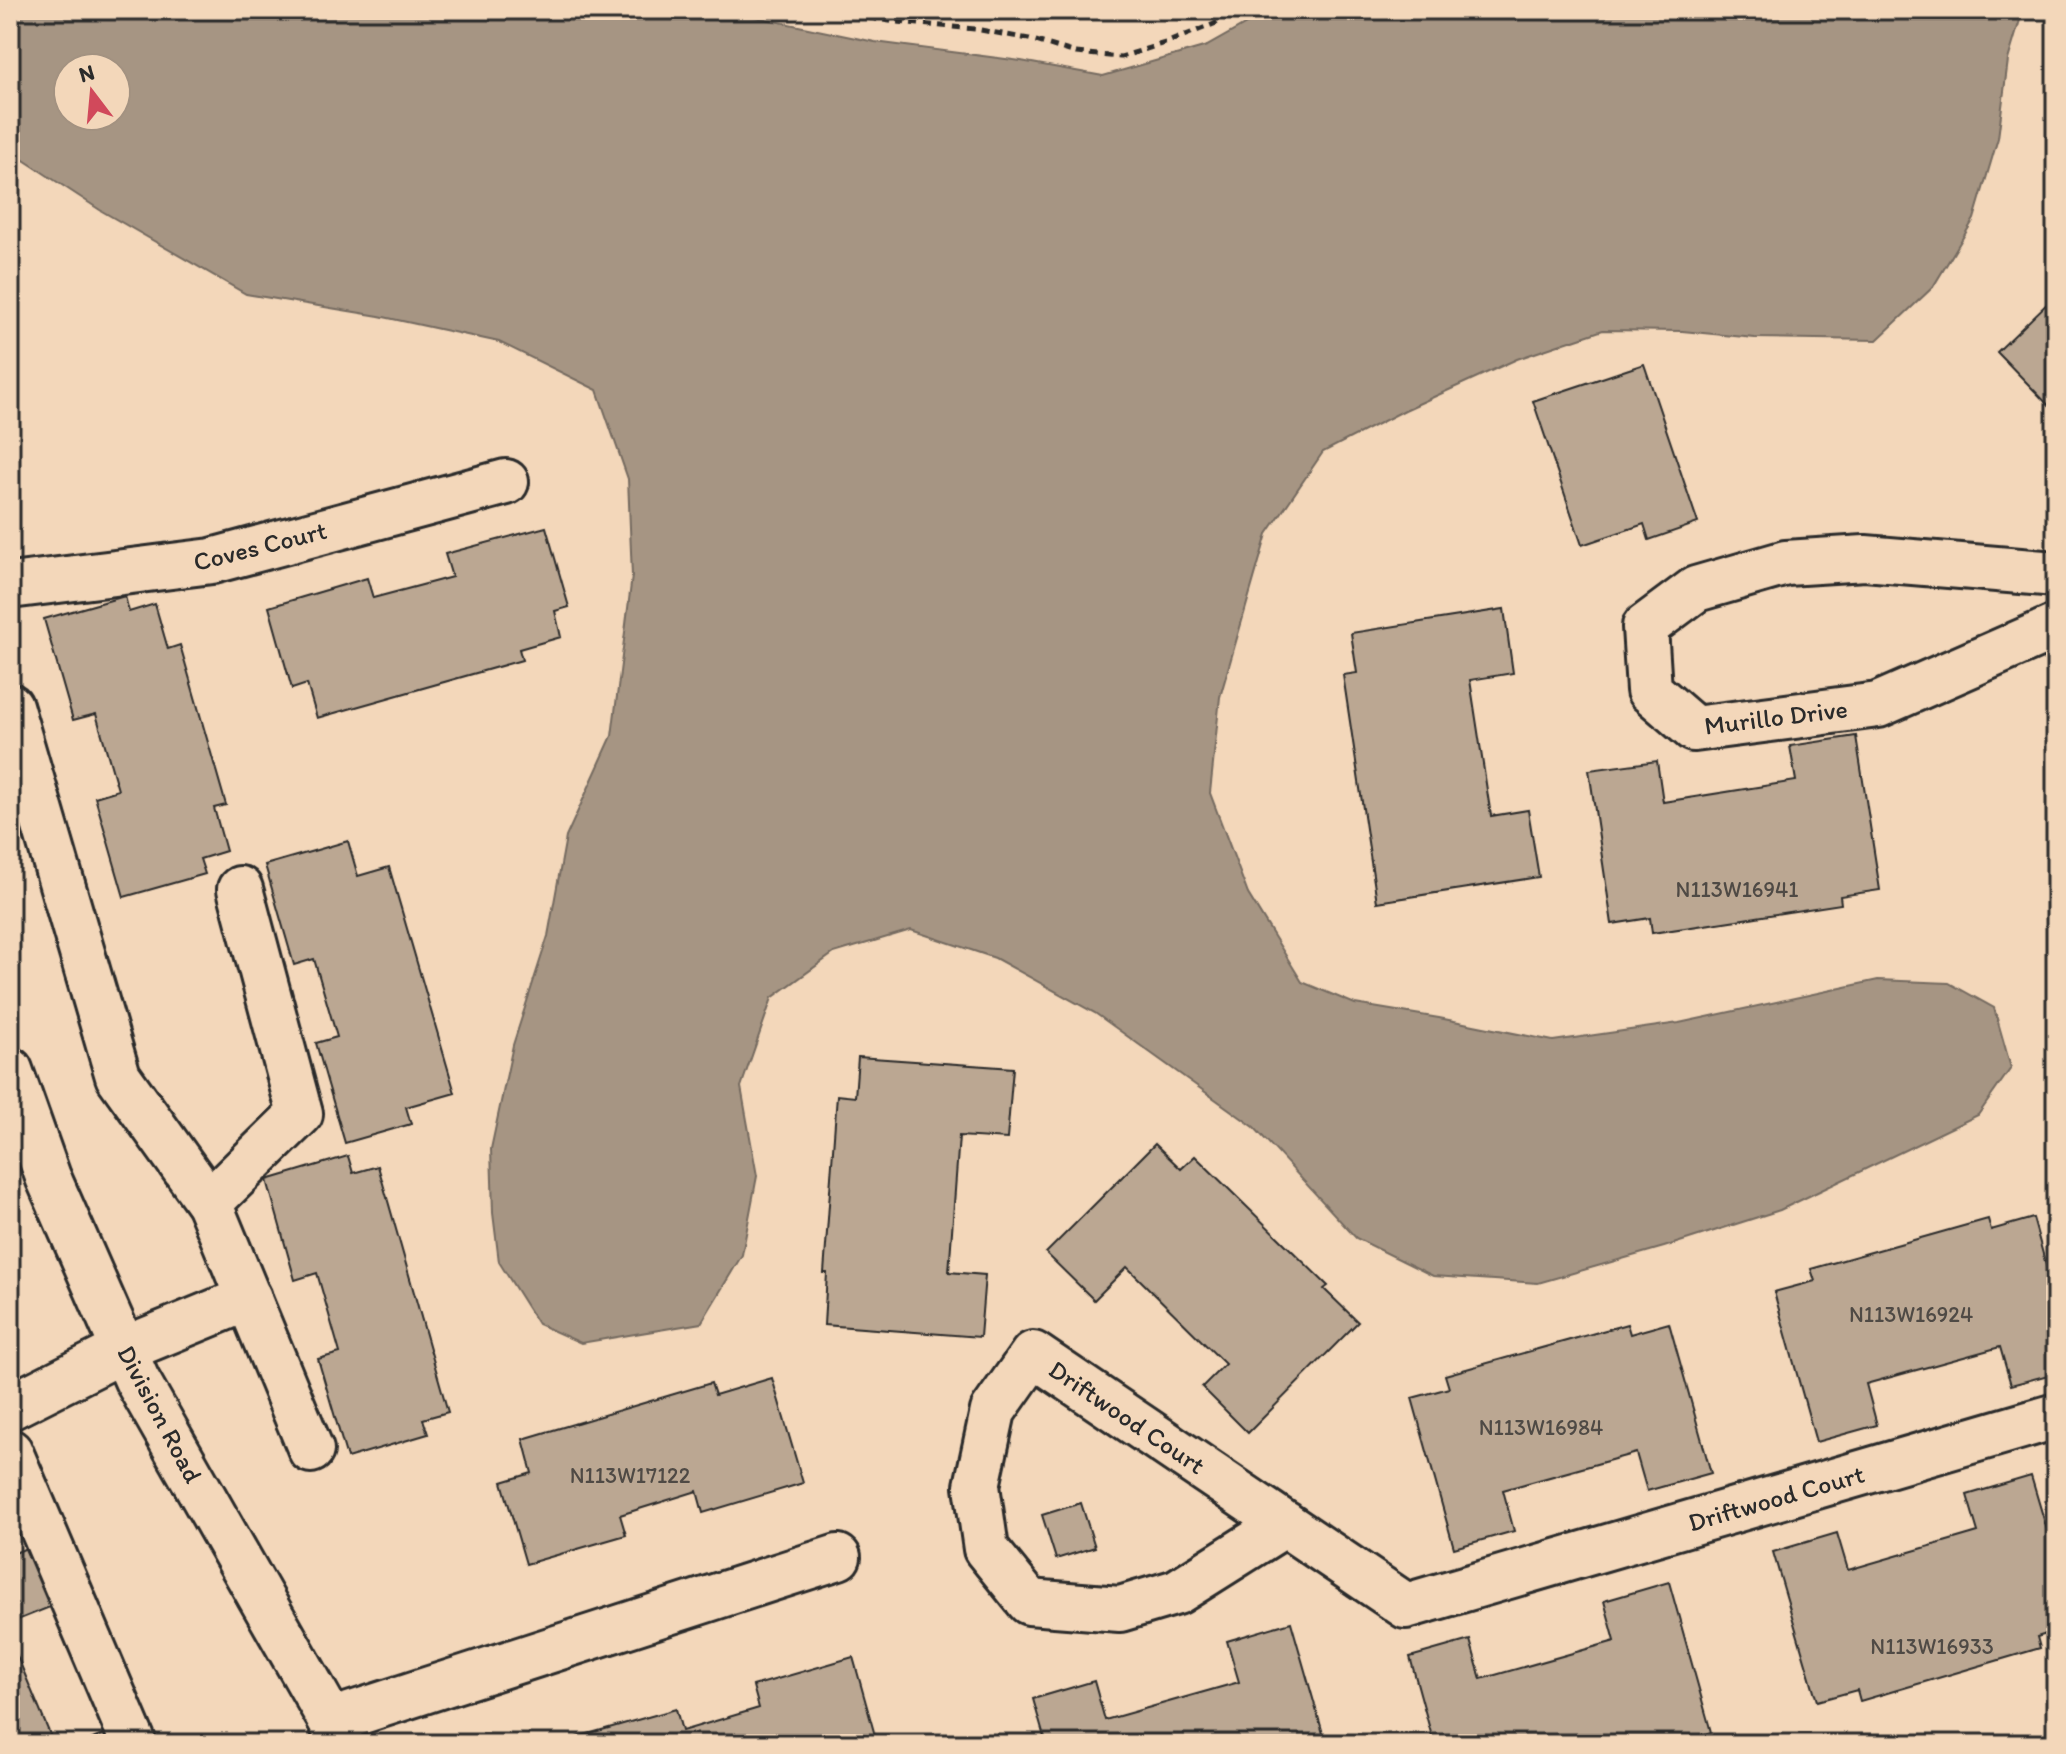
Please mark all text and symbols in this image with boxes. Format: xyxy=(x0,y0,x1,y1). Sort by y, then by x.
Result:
north arrow xyxy=(52,52,132,132)
text: N xyxy=(76,58,97,88)
street label: Coves Court xyxy=(190,514,330,578)
street label: Murillo Drive xyxy=(1703,692,1849,742)
house number: N113W16941 xyxy=(1676,876,1798,903)
house number: N113W16924 xyxy=(1849,1301,1973,1328)
street label: Division Road xyxy=(110,1340,210,1489)
street label: Driftwood Court xyxy=(1043,1353,1211,1481)
house number: N113W16984 xyxy=(1479,1414,1603,1441)
street label: Driftwood Court xyxy=(1684,1458,1868,1538)
house number: N113W17122 xyxy=(570,1462,691,1489)
house number: N113W16933 xyxy=(1870,1633,1994,1660)

